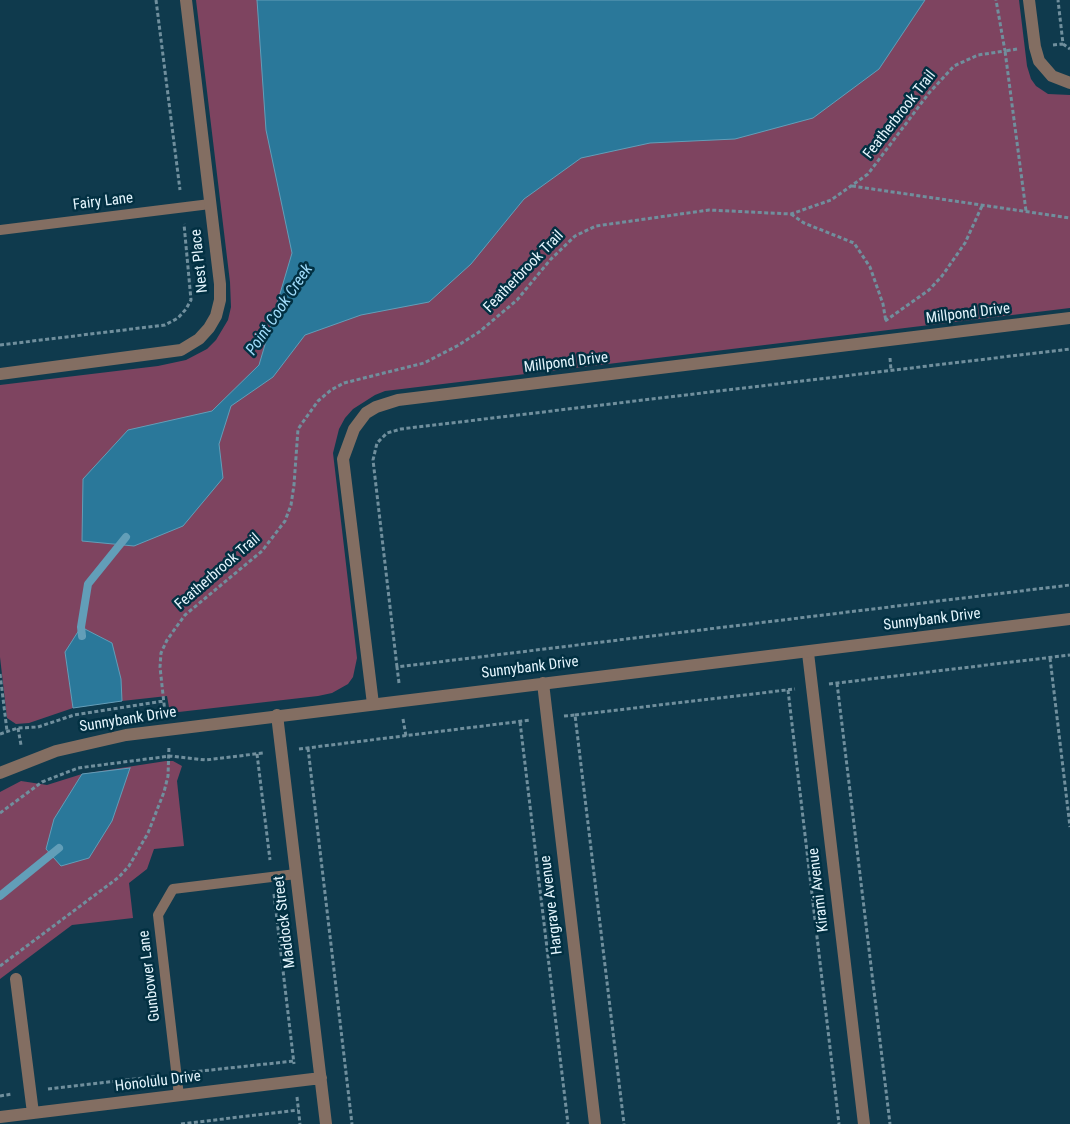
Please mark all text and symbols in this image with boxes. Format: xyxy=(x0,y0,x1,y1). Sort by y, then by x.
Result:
street label: Featherbrook Trail xyxy=(860,67,940,163)
street label: Fairy Lane xyxy=(72,189,134,215)
street label: Featherbrook Trail xyxy=(480,227,568,317)
street label: Nest Place xyxy=(188,228,212,294)
water label: Point Cook Creek xyxy=(243,261,317,359)
street label: Millpond Drive xyxy=(925,300,1011,328)
street label: Millpond Drive xyxy=(523,349,609,377)
street label: Featherbrook Trail xyxy=(172,530,264,614)
street label: Sunnybank Drive xyxy=(882,605,982,635)
street label: Sunnybank Drive xyxy=(480,653,580,683)
street label: Sunnybank Drive xyxy=(78,703,178,737)
street label: Kirami Avenue xyxy=(805,847,833,933)
street label: Hargrave Avenue xyxy=(537,854,567,956)
street label: Maddock Street xyxy=(270,875,300,969)
street label: Gunbower Lane xyxy=(135,929,165,1023)
street label: Honolulu Drive xyxy=(114,1068,202,1096)

